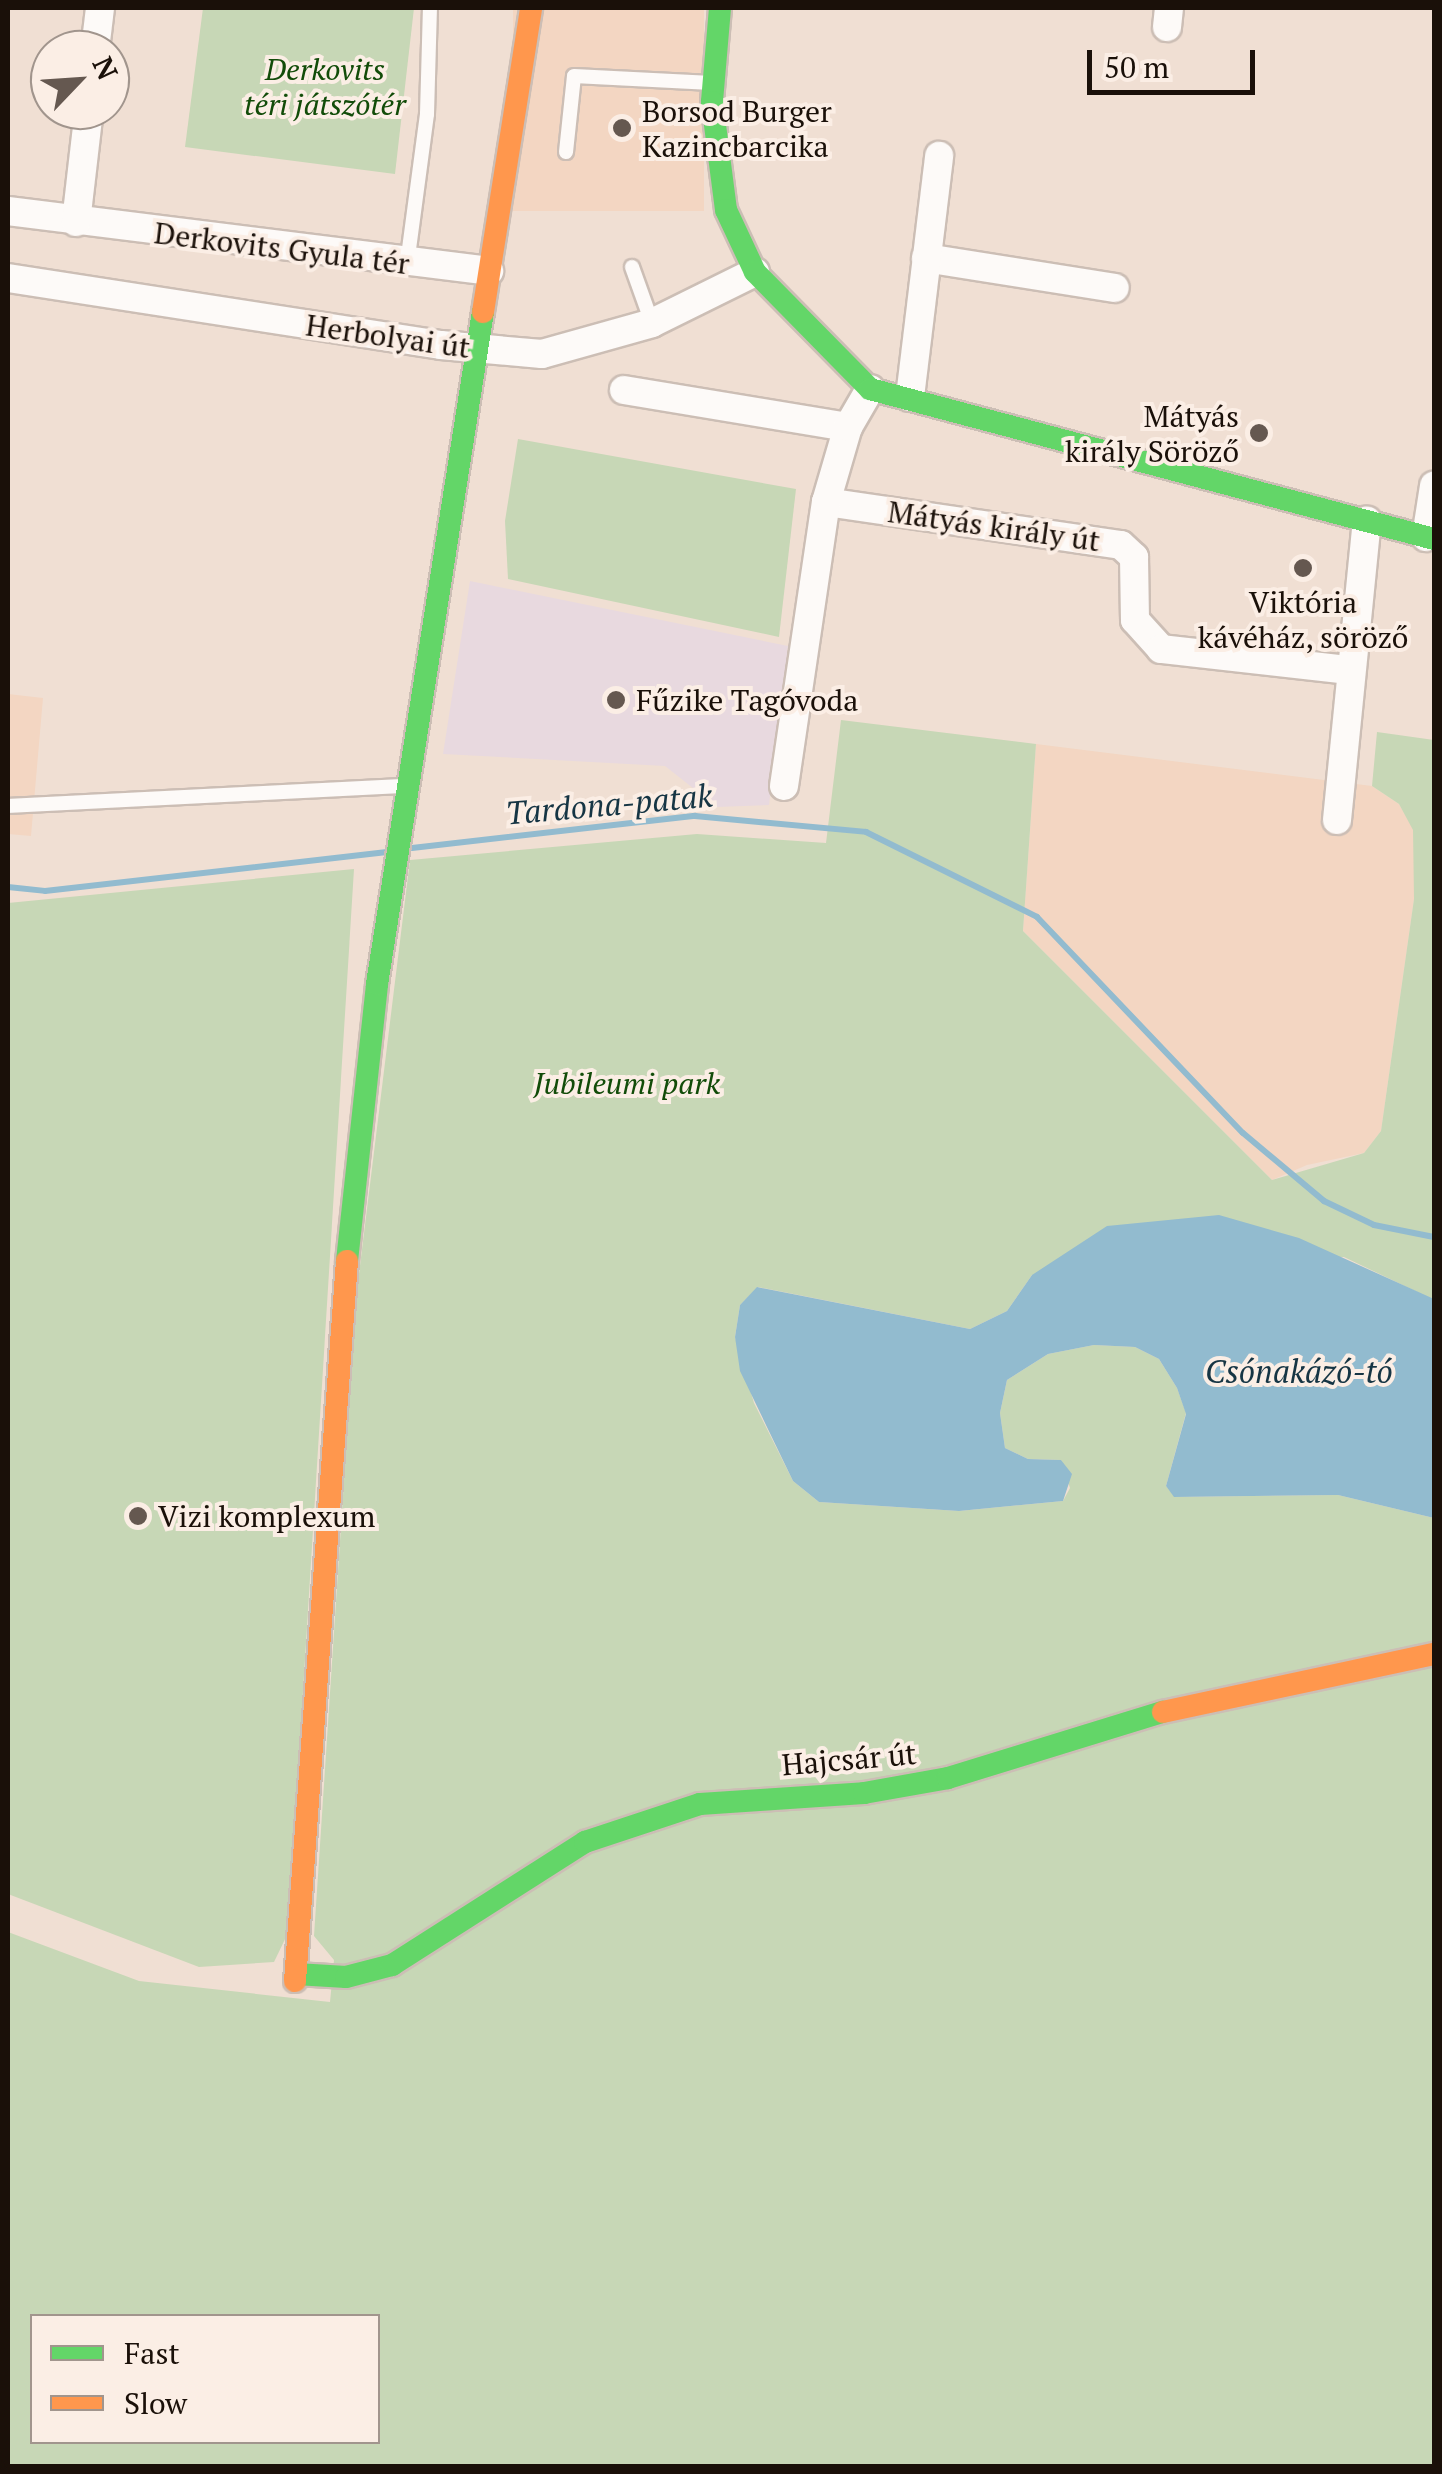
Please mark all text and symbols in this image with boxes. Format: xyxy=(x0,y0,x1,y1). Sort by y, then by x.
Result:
north arrow xyxy=(30,30,130,130)
scale bar xyxy=(1092,30,1260,92)
text: 50 m xyxy=(1104,47,1169,87)
text: N xyxy=(85,51,127,85)
park label: Derkovits téri játszótér xyxy=(244,51,406,122)
place label: Borsod Burger Kazincbarcika xyxy=(642,93,832,164)
marker: Borsod Burger Kazincbarcika xyxy=(611,117,633,139)
street label: Derkovits Gyula tér xyxy=(152,214,412,282)
street label: Herbolyai út xyxy=(304,307,472,365)
place label: Mátyás király Söröző xyxy=(1065,398,1239,468)
marker: Mátyás király Söröző xyxy=(1248,422,1270,444)
street label: Mátyás király út xyxy=(886,493,1102,559)
marker: Viktória kávéház, söröző xyxy=(1292,557,1314,579)
place label: Viktória kávéház, söröző xyxy=(1197,584,1409,654)
place label: Fűzike Tagóvoda xyxy=(636,682,858,718)
marker: Fűzike Tagóvoda xyxy=(605,689,627,711)
water label: Tardona-patak xyxy=(504,776,714,832)
park label: Jubileumi park xyxy=(534,1065,720,1101)
water label: Csónakázó-tó xyxy=(1205,1352,1393,1390)
place label: Vizi komplexum xyxy=(158,1498,375,1534)
marker: Vizi komplexum xyxy=(127,1505,149,1527)
street label: Hajcsár út xyxy=(780,1735,918,1783)
legend xyxy=(30,2314,380,2444)
text: Fast xyxy=(124,2333,180,2373)
text: Slow xyxy=(124,2383,187,2423)

